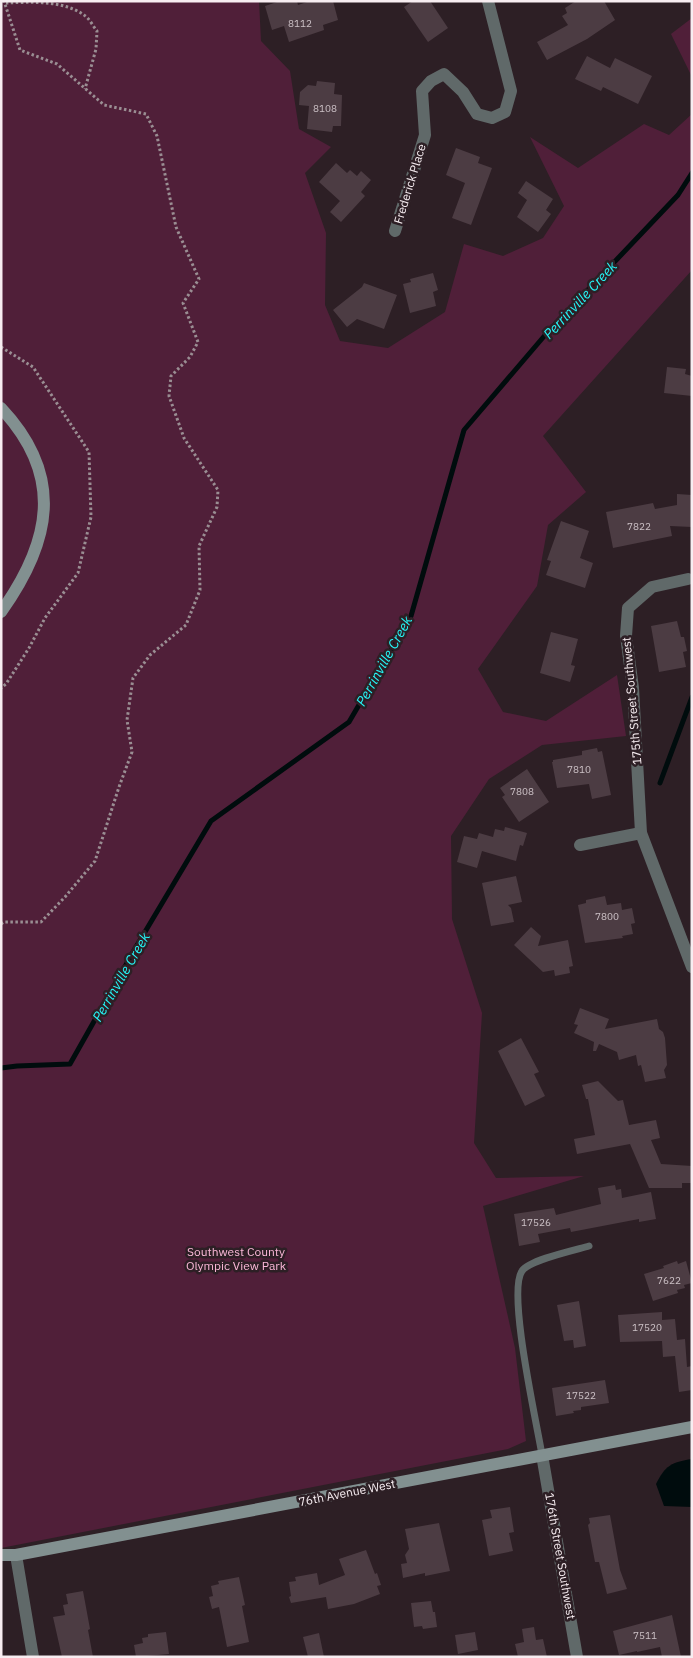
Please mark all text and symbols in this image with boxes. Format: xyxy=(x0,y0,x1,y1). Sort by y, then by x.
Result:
house number: 8112 xyxy=(288,17,312,30)
house number: 8108 xyxy=(313,102,337,115)
street label: Frederick Place xyxy=(390,142,429,226)
water label: Perrinville Creek xyxy=(539,257,621,343)
house number: 7822 xyxy=(627,520,651,533)
water label: Perrinville Creek xyxy=(352,612,416,709)
street label: 175th Street Southwest xyxy=(618,636,645,766)
house number: 7810 xyxy=(567,763,591,776)
house number: 7808 xyxy=(510,785,534,798)
house number: 7800 xyxy=(595,910,619,923)
water label: Perrinville Creek xyxy=(88,929,154,1025)
house number: 17526 xyxy=(521,1216,551,1229)
park label: Southwest County Olympic View Park xyxy=(186,1244,287,1273)
house number: 7622 xyxy=(657,1274,681,1287)
house number: 17520 xyxy=(632,1321,662,1334)
house number: 17522 xyxy=(566,1389,596,1402)
street label: 76th Avenue West xyxy=(297,1476,397,1509)
street label: 176th Street Southwest xyxy=(542,1491,579,1620)
house number: 7511 xyxy=(633,1629,657,1642)

